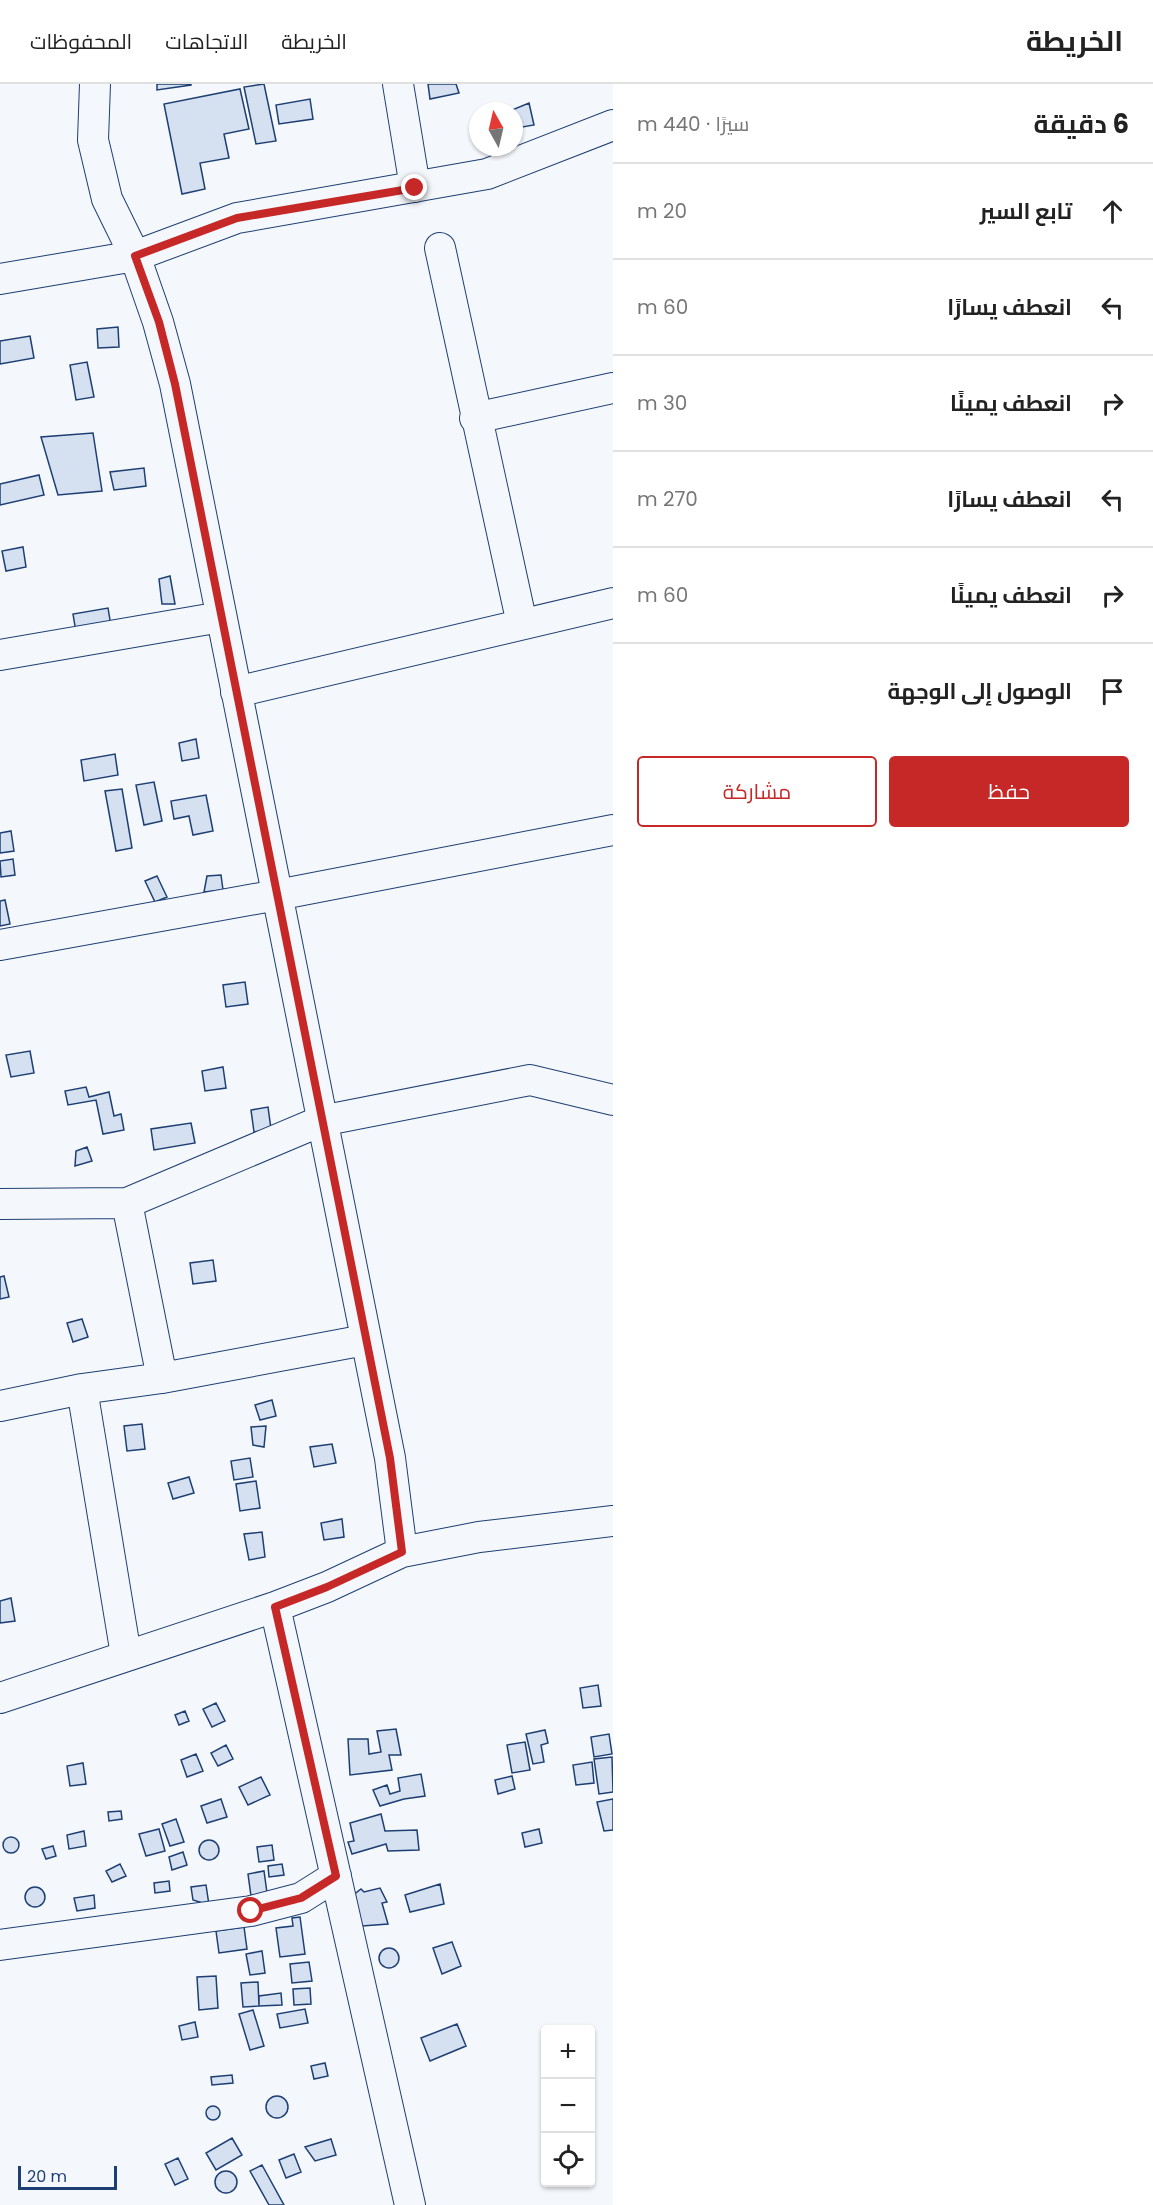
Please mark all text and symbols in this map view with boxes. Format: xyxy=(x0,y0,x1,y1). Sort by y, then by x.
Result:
text: الخريطة xyxy=(1026,22,1123,61)
text: المحفوظات xyxy=(30,27,132,56)
text: الاتجاهات xyxy=(165,27,248,56)
text: الخريطة xyxy=(281,27,347,56)
north arrow xyxy=(469,102,523,156)
text: 6 دقيقة xyxy=(1033,106,1129,142)
text: سيرًا · 440 m xyxy=(637,110,749,138)
route end xyxy=(401,174,427,200)
icon: ahead xyxy=(1096,195,1129,228)
text: تابع السير xyxy=(980,196,1072,227)
text: 20 m xyxy=(637,197,687,225)
icon: left xyxy=(1096,291,1129,324)
text: انعطف يسارًا xyxy=(947,292,1072,323)
text: 60 m xyxy=(637,293,688,321)
icon: right xyxy=(1096,387,1129,420)
text: انعطف يمينًا xyxy=(950,388,1072,419)
text: 30 m xyxy=(637,389,687,417)
icon: left xyxy=(1096,483,1129,516)
text: انعطف يسارًا xyxy=(947,484,1072,515)
text: 270 m xyxy=(637,485,698,513)
icon: right xyxy=(1096,579,1129,612)
text: انعطف يمينًا xyxy=(950,580,1072,611)
text: 60 m xyxy=(637,581,688,609)
icon: arrive xyxy=(1096,675,1129,708)
text: الوصول إلى الوجهة xyxy=(887,676,1072,707)
button: مشاركة xyxy=(637,756,877,827)
button: حفظ xyxy=(889,756,1129,827)
route start xyxy=(237,1897,263,1923)
map controls xyxy=(541,2025,595,2187)
button: + xyxy=(541,2025,595,2079)
button: − xyxy=(541,2079,595,2133)
button: locate xyxy=(541,2133,595,2187)
scale bar xyxy=(18,2163,117,2190)
text: 20 m xyxy=(27,2165,67,2188)

